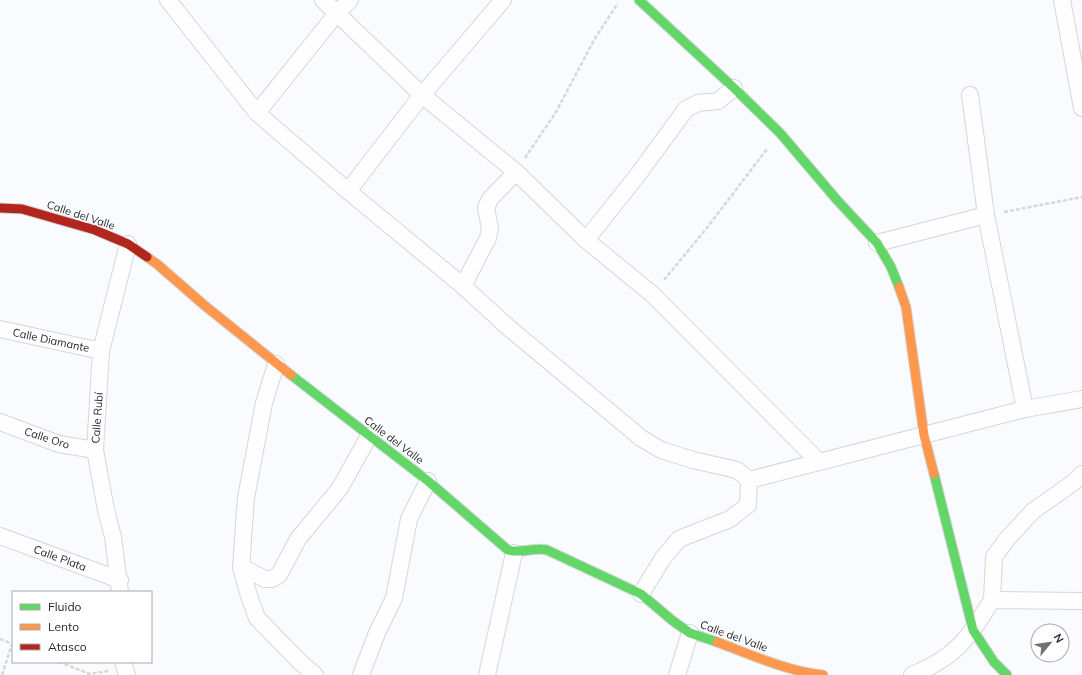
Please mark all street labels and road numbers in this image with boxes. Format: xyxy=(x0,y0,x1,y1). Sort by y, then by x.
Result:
street label: Calle del Valle xyxy=(45,197,117,233)
street label: Calle Diamante xyxy=(11,325,91,355)
street label: Calle Rubí xyxy=(88,391,106,444)
street label: Calle del Valle xyxy=(361,413,427,467)
street label: Calle Oro xyxy=(23,424,71,452)
street label: Calle Plata xyxy=(32,542,88,574)
street label: Calle del Valle xyxy=(698,617,770,655)

